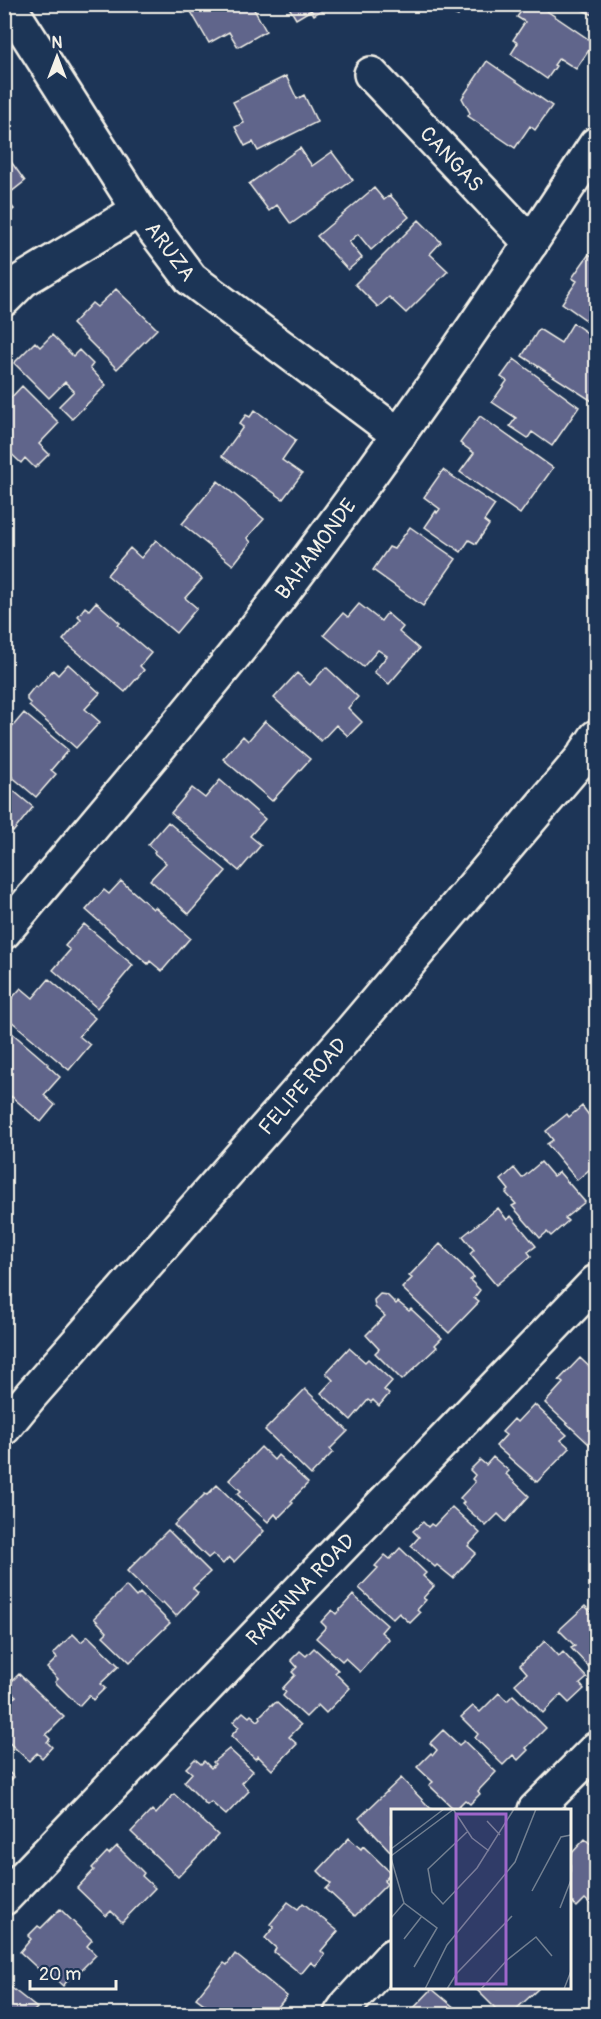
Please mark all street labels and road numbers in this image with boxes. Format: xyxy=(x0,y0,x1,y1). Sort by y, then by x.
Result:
street label: CANGAS xyxy=(414,121,489,198)
street label: ARUZA xyxy=(139,217,201,287)
street label: BAHAMONDE xyxy=(270,493,363,605)
street label: FELIPE ROAD xyxy=(253,1032,353,1141)
street label: RAVENNA ROAD xyxy=(241,1528,361,1652)

